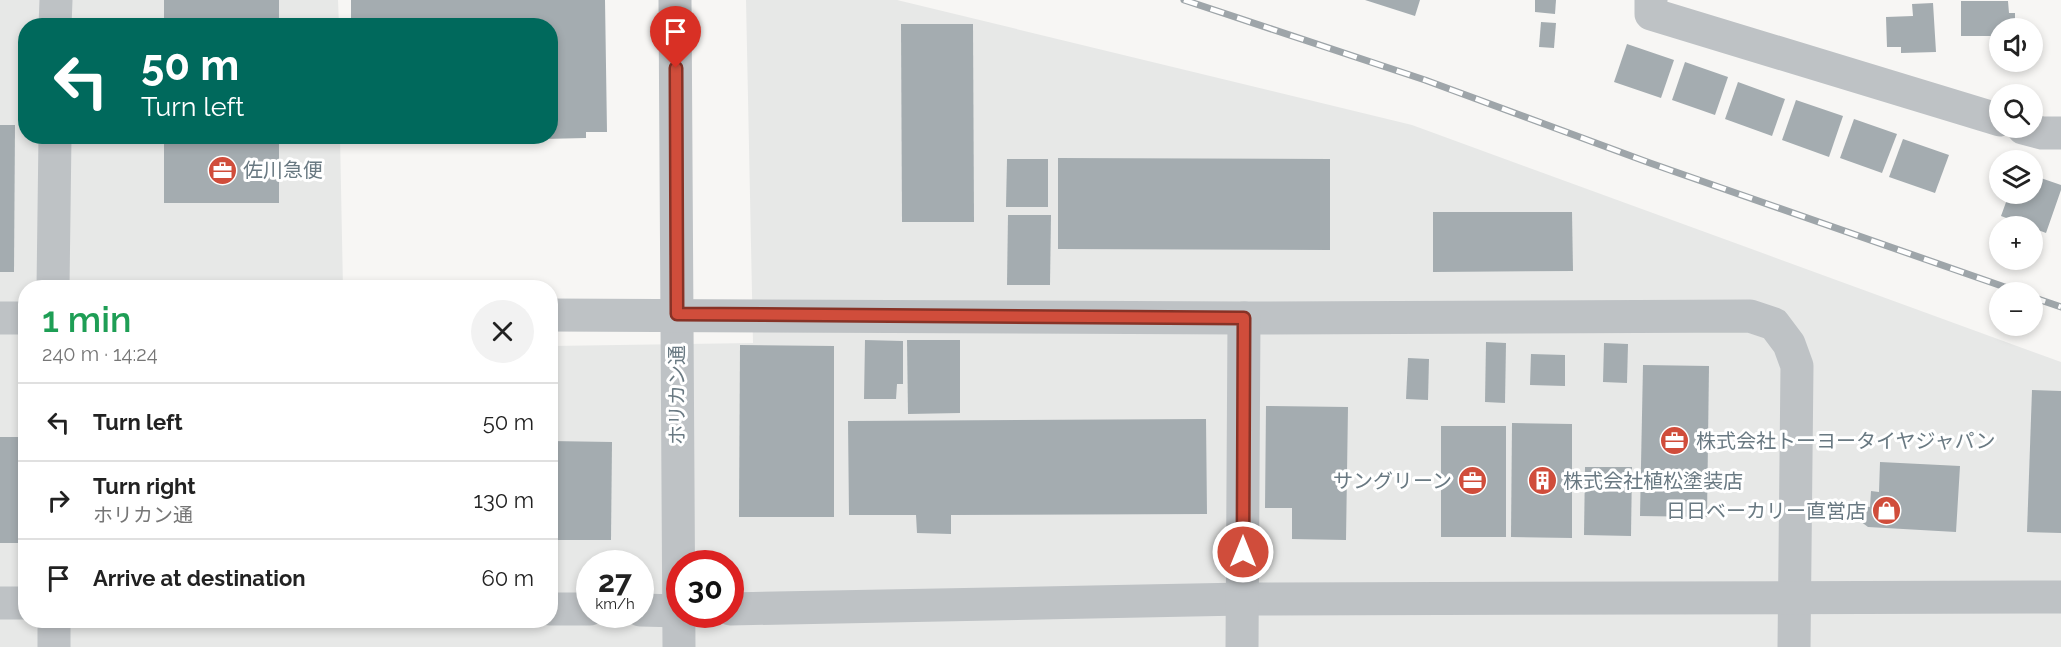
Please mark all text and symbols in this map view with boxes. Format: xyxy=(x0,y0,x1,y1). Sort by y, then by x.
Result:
pin xyxy=(650,6,701,68)
icon: arrive xyxy=(659,15,692,48)
map controls xyxy=(1989,18,2043,336)
button: sound xyxy=(1989,18,2043,72)
text: 50 m xyxy=(141,41,239,90)
icon: left xyxy=(42,42,120,120)
button: search xyxy=(1989,84,2043,138)
text: Turn left xyxy=(141,91,244,122)
button: layers xyxy=(1989,150,2043,204)
office icon: 佐川急便 xyxy=(206,154,238,186)
place label: 佐川急便 xyxy=(243,158,323,182)
button: + xyxy=(1989,216,2043,270)
button: − xyxy=(1989,282,2043,336)
text: 1 min xyxy=(42,298,131,340)
button: close xyxy=(471,300,534,363)
text: 240 m · 14:24 xyxy=(42,342,158,366)
street label: ホリカン通 xyxy=(665,345,689,445)
icon: left xyxy=(42,406,75,439)
text: Turn left xyxy=(93,409,183,435)
text: 50 m xyxy=(483,409,534,435)
office icon: 株式会社トーヨータイヤジャパン xyxy=(1659,425,1691,457)
place label: 株式会社トーヨータイヤジャパン xyxy=(1696,429,1995,453)
office icon: サングリーン xyxy=(1457,465,1489,497)
building icon: 株式会社植松塗装店 xyxy=(1526,465,1558,497)
place label: サングリーン xyxy=(1333,469,1452,493)
place label: 株式会社植松塗装店 xyxy=(1563,469,1743,493)
text: Turn right xyxy=(93,473,196,499)
icon: right xyxy=(42,484,75,517)
text: 130 m xyxy=(474,487,534,513)
shop icon: 日日ベーカリー直営店 xyxy=(1871,495,1903,527)
place label: 日日ベーカリー直営店 xyxy=(1666,499,1866,523)
text: ホリカン通 xyxy=(93,503,193,527)
position arrow xyxy=(1211,520,1275,584)
speed limit sign: 30 xyxy=(666,550,744,628)
icon: arrive xyxy=(42,562,75,595)
text: 27 xyxy=(598,564,632,599)
text: Arrive at destination xyxy=(93,565,306,591)
text: 60 m xyxy=(481,565,534,591)
text: km/h xyxy=(595,595,635,613)

